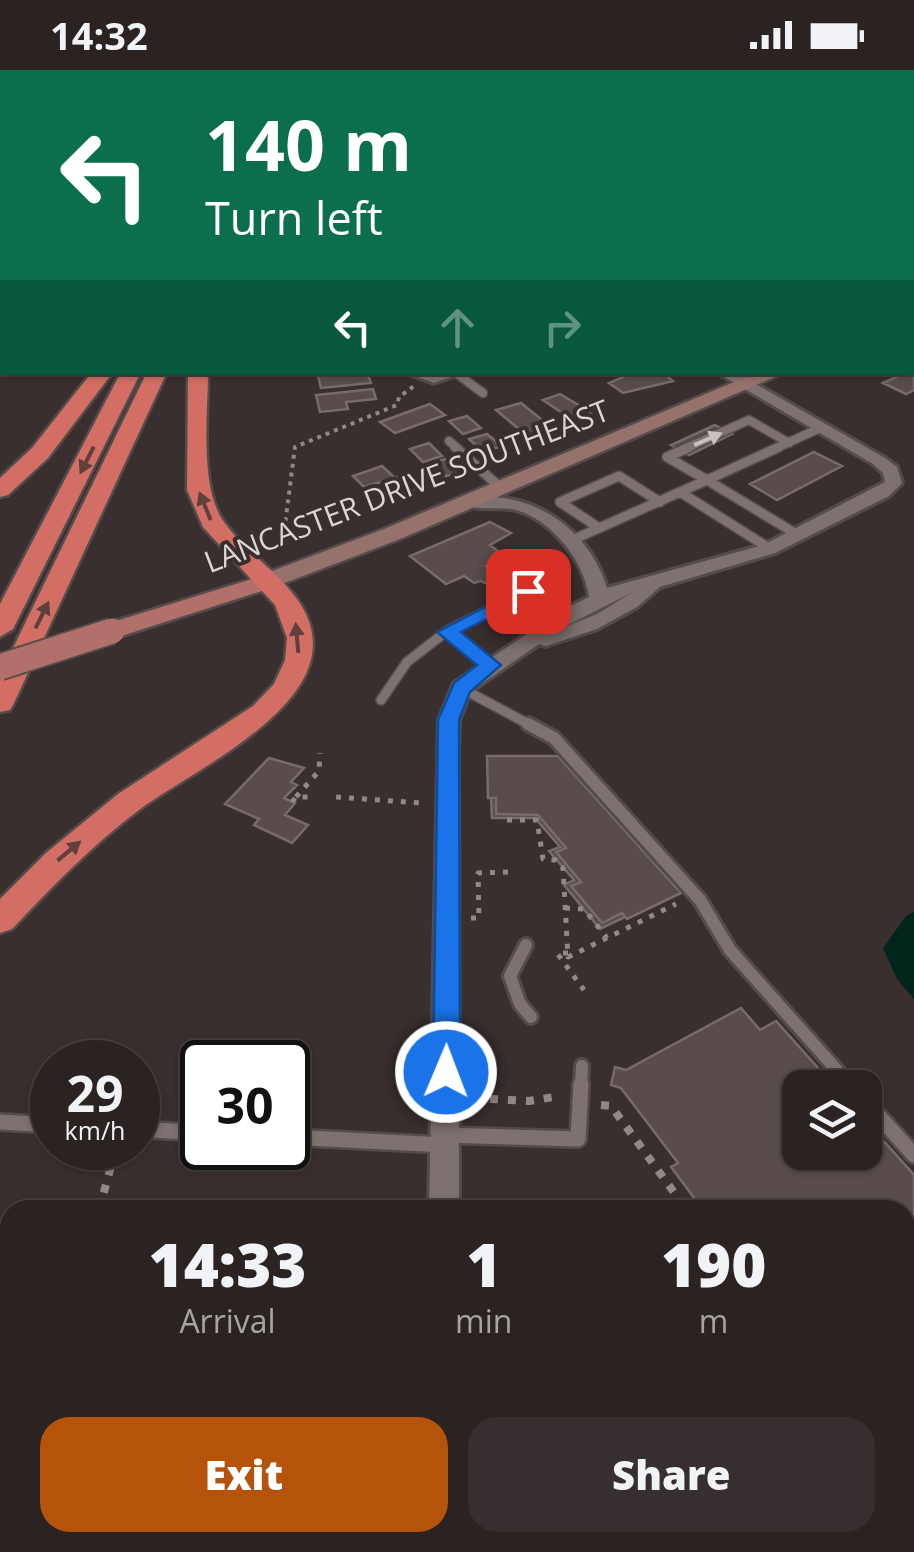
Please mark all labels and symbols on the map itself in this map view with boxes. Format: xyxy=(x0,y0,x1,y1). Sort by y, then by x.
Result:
street label: LANCASTER DRIVE SOUTHEAST xyxy=(198,389,615,582)
one-way arrow xyxy=(694,430,723,447)
one-way arrow xyxy=(79,445,96,474)
one-way arrow xyxy=(197,491,213,521)
pin xyxy=(486,549,571,634)
one-way arrow xyxy=(34,600,51,629)
one-way arrow xyxy=(289,622,305,654)
one-way arrow xyxy=(56,841,81,863)
position arrow xyxy=(394,1020,498,1124)
speed limit sign: 30 xyxy=(180,1040,310,1170)

